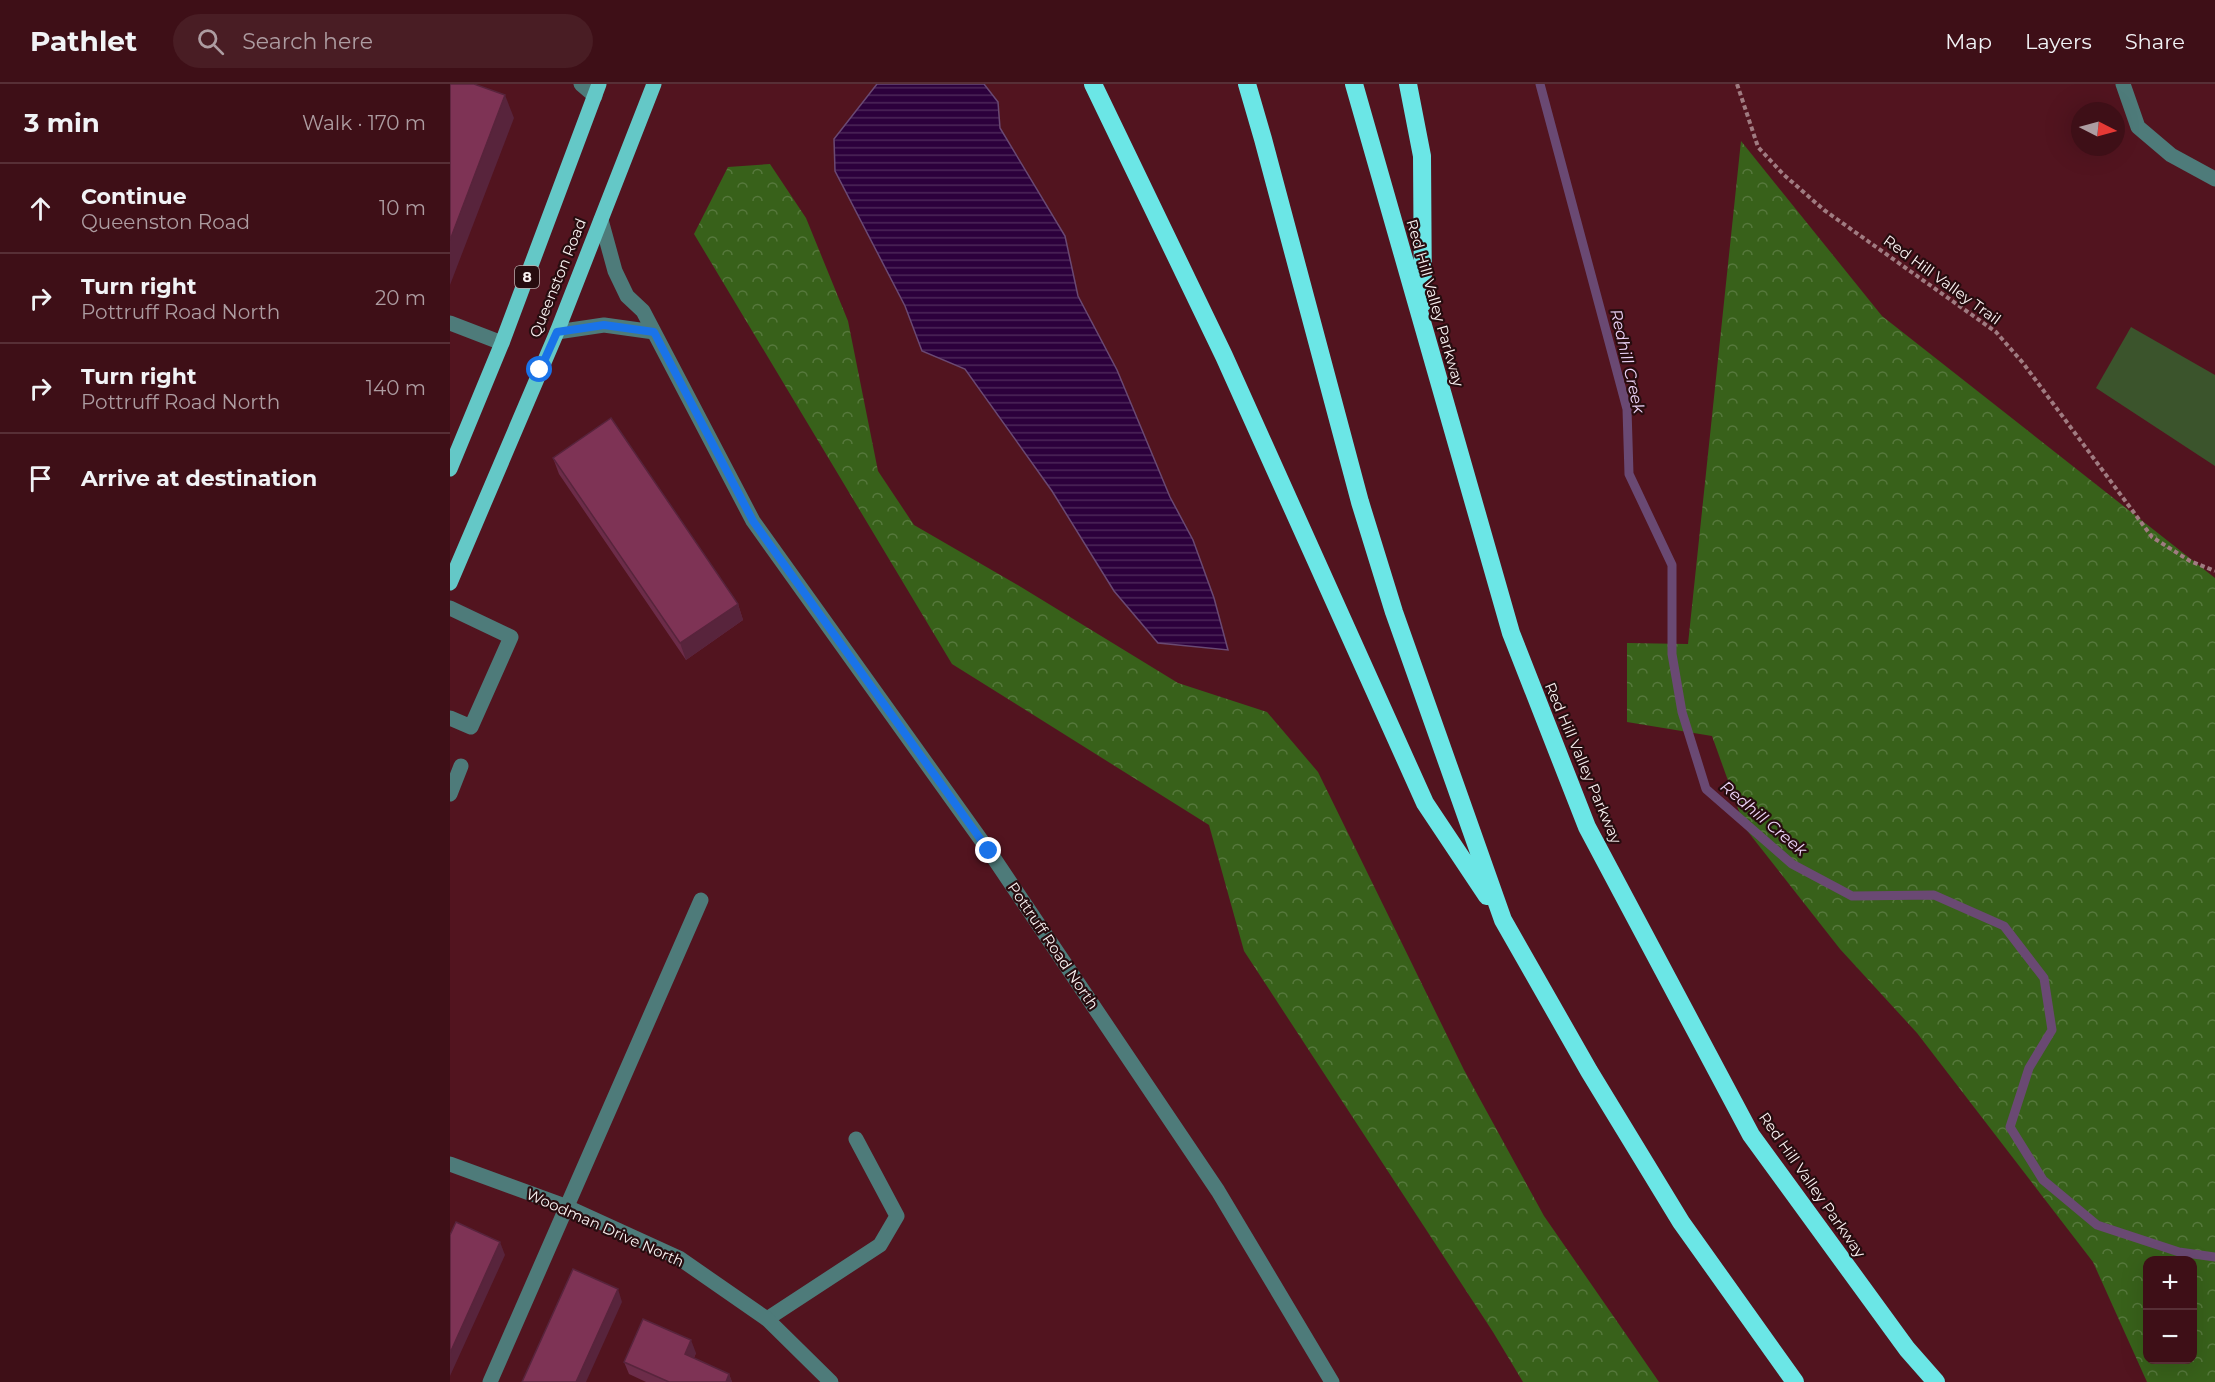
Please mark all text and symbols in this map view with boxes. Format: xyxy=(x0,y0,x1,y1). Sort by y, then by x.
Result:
search box xyxy=(173,14,593,68)
text: Pathlet xyxy=(30,24,137,58)
icon: search xyxy=(194,25,227,58)
text: Search here xyxy=(242,28,373,55)
text: Map xyxy=(1945,29,1992,54)
text: Layers xyxy=(2025,29,2092,54)
text: Share xyxy=(2125,29,2185,54)
north arrow xyxy=(2071,102,2125,156)
text: 3 min xyxy=(24,107,100,139)
text: Walk · 170 m xyxy=(302,111,426,135)
text: Continue xyxy=(81,183,187,210)
icon: ahead xyxy=(24,192,57,225)
text: 10 m xyxy=(379,196,426,220)
text: Queenston Road xyxy=(81,210,250,234)
street label: Queenston Road xyxy=(525,215,590,340)
street label: Red Hill Valley Parkway xyxy=(1402,217,1469,390)
street label: Red Hill Valley Trail xyxy=(1880,231,2005,329)
road number: 8 xyxy=(515,266,539,288)
text: Turn right xyxy=(81,273,196,300)
icon: right xyxy=(24,282,57,315)
text: 20 m xyxy=(375,286,426,310)
text: Pottruff Road North xyxy=(81,300,280,324)
water label: Redhill Creek xyxy=(1606,307,1649,417)
route start xyxy=(526,356,552,382)
text: Turn right xyxy=(81,363,196,390)
icon: right xyxy=(24,372,57,405)
text: 140 m xyxy=(366,376,426,400)
text: Pottruff Road North xyxy=(81,390,280,414)
icon: arrive xyxy=(24,462,57,495)
text: Arrive at destination xyxy=(81,465,317,492)
street label: Red Hill Valley Parkway xyxy=(1541,679,1626,847)
water label: Redhill Creek xyxy=(1717,777,1812,861)
route end xyxy=(975,837,1001,863)
street label: Pottruff Road North xyxy=(1004,878,1103,1013)
street label: Red Hill Valley Parkway xyxy=(1755,1108,1870,1262)
street label: Woodman Drive North xyxy=(523,1184,687,1271)
map controls xyxy=(2143,1256,2197,1364)
button: + xyxy=(2143,1256,2197,1310)
button: − xyxy=(2143,1310,2197,1364)

